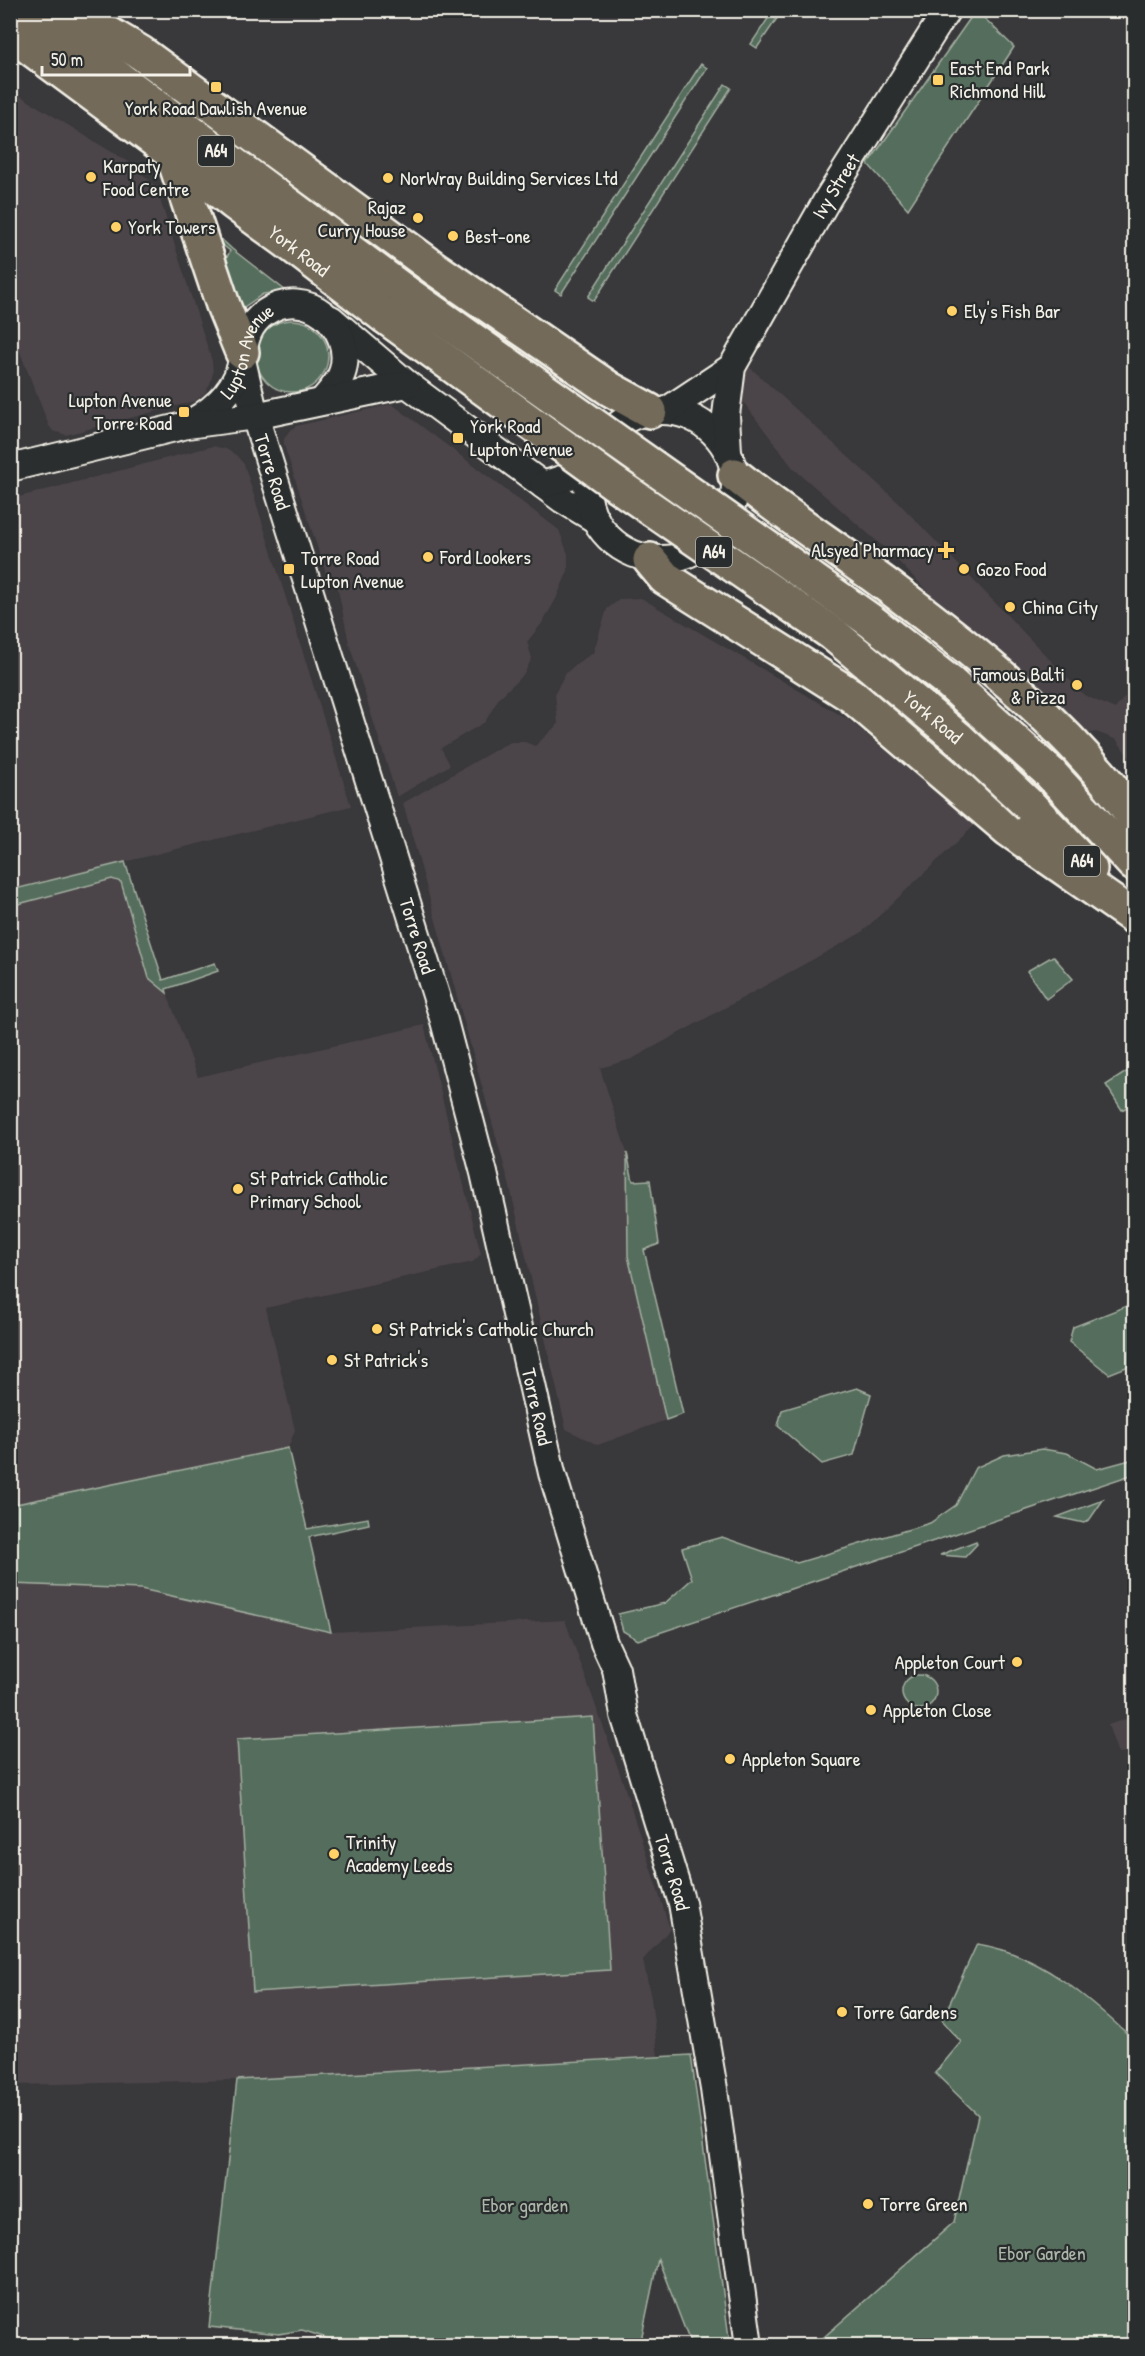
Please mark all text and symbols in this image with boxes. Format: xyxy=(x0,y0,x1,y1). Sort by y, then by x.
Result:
scale bar xyxy=(42,39,190,77)
text: 50 m xyxy=(51,47,83,72)
place label: East End Park Richmond Hill xyxy=(950,54,1050,104)
marker: East End Park Richmond Hill xyxy=(931,73,945,87)
marker: York Road Dawlish Avenue xyxy=(209,80,223,94)
place label: York Road Dawlish Avenue xyxy=(125,94,307,121)
road number: A64 xyxy=(198,136,234,166)
street label: Ivy Street xyxy=(805,147,867,224)
place label: Karpaty Food Centre xyxy=(102,152,190,202)
place label: NorWray Building Services Ltd xyxy=(400,164,618,191)
marker: Karpaty Food Centre xyxy=(84,170,98,184)
marker: NorWray Building Services Ltd xyxy=(381,171,395,185)
place label: Rajaz Curry House xyxy=(318,193,406,243)
marker: Rajaz Curry House xyxy=(411,211,425,225)
place label: York Towers xyxy=(128,213,216,240)
street label: York Road xyxy=(263,219,336,283)
marker: York Towers xyxy=(109,220,123,234)
place label: Best-one xyxy=(465,222,531,249)
marker: Best-one xyxy=(446,229,460,243)
street label: Lupton Avenue xyxy=(213,296,279,405)
place label: Ely's Fish Bar xyxy=(964,297,1061,324)
marker: Ely's Fish Bar xyxy=(945,304,959,318)
place label: Lupton Avenue Torre Road xyxy=(69,386,172,436)
marker: Lupton Avenue Torre Road xyxy=(177,405,191,419)
place label: York Road Lupton Avenue xyxy=(470,412,573,462)
street label: Torre Road xyxy=(248,430,298,513)
marker: York Road Lupton Avenue xyxy=(451,431,465,445)
place label: Alsyed Pharmacy xyxy=(811,536,934,563)
road number: A64 xyxy=(696,537,732,567)
place label: Ford Lookers xyxy=(439,543,531,570)
marker: Alsyed Pharmacy xyxy=(939,543,953,557)
place label: Torre Road Lupton Avenue xyxy=(301,544,404,594)
marker: Ford Lookers xyxy=(421,550,435,564)
place label: Gozo Food xyxy=(976,555,1047,582)
marker: Torre Road Lupton Avenue xyxy=(282,562,296,576)
marker: Gozo Food xyxy=(957,562,971,576)
place label: China City xyxy=(1022,593,1098,620)
marker: China City xyxy=(1003,600,1017,614)
place label: Famous Balti & Pizza xyxy=(972,660,1065,710)
marker: Famous Balti & Pizza xyxy=(1070,678,1084,692)
street label: York Road xyxy=(897,684,969,750)
road number: A64 xyxy=(1064,846,1100,876)
street label: Torre Road xyxy=(393,894,442,977)
place label: St Patrick Catholic Primary School xyxy=(250,1164,388,1214)
marker: St Patrick Catholic Primary School xyxy=(231,1182,245,1196)
place label: St Patrick's Catholic Church xyxy=(389,1315,593,1342)
marker: St Patrick's Catholic Church xyxy=(370,1322,384,1336)
place label: St Patrick's xyxy=(344,1346,429,1373)
marker: St Patrick's xyxy=(325,1353,339,1367)
street label: Torre Road xyxy=(516,1365,559,1448)
place label: Appleton Court xyxy=(895,1648,1006,1675)
marker: Appleton Court xyxy=(1010,1655,1024,1669)
place label: Appleton Close xyxy=(883,1696,992,1723)
marker: Appleton Close xyxy=(864,1703,878,1717)
place label: Appleton Square xyxy=(742,1745,861,1772)
marker: Appleton Square xyxy=(723,1752,737,1766)
place label: Trinity Academy Leeds xyxy=(346,1828,453,1878)
street label: Torre Road xyxy=(649,1831,697,1912)
marker: Trinity Academy Leeds xyxy=(327,1847,341,1861)
place label: Torre Gardens xyxy=(854,1998,957,2025)
marker: Torre Gardens xyxy=(835,2005,849,2019)
place label: Torre Green xyxy=(880,2190,968,2217)
park label: Ebor garden xyxy=(482,2191,568,2218)
marker: Torre Green xyxy=(861,2197,875,2211)
park label: Ebor Garden xyxy=(998,2239,1086,2266)

